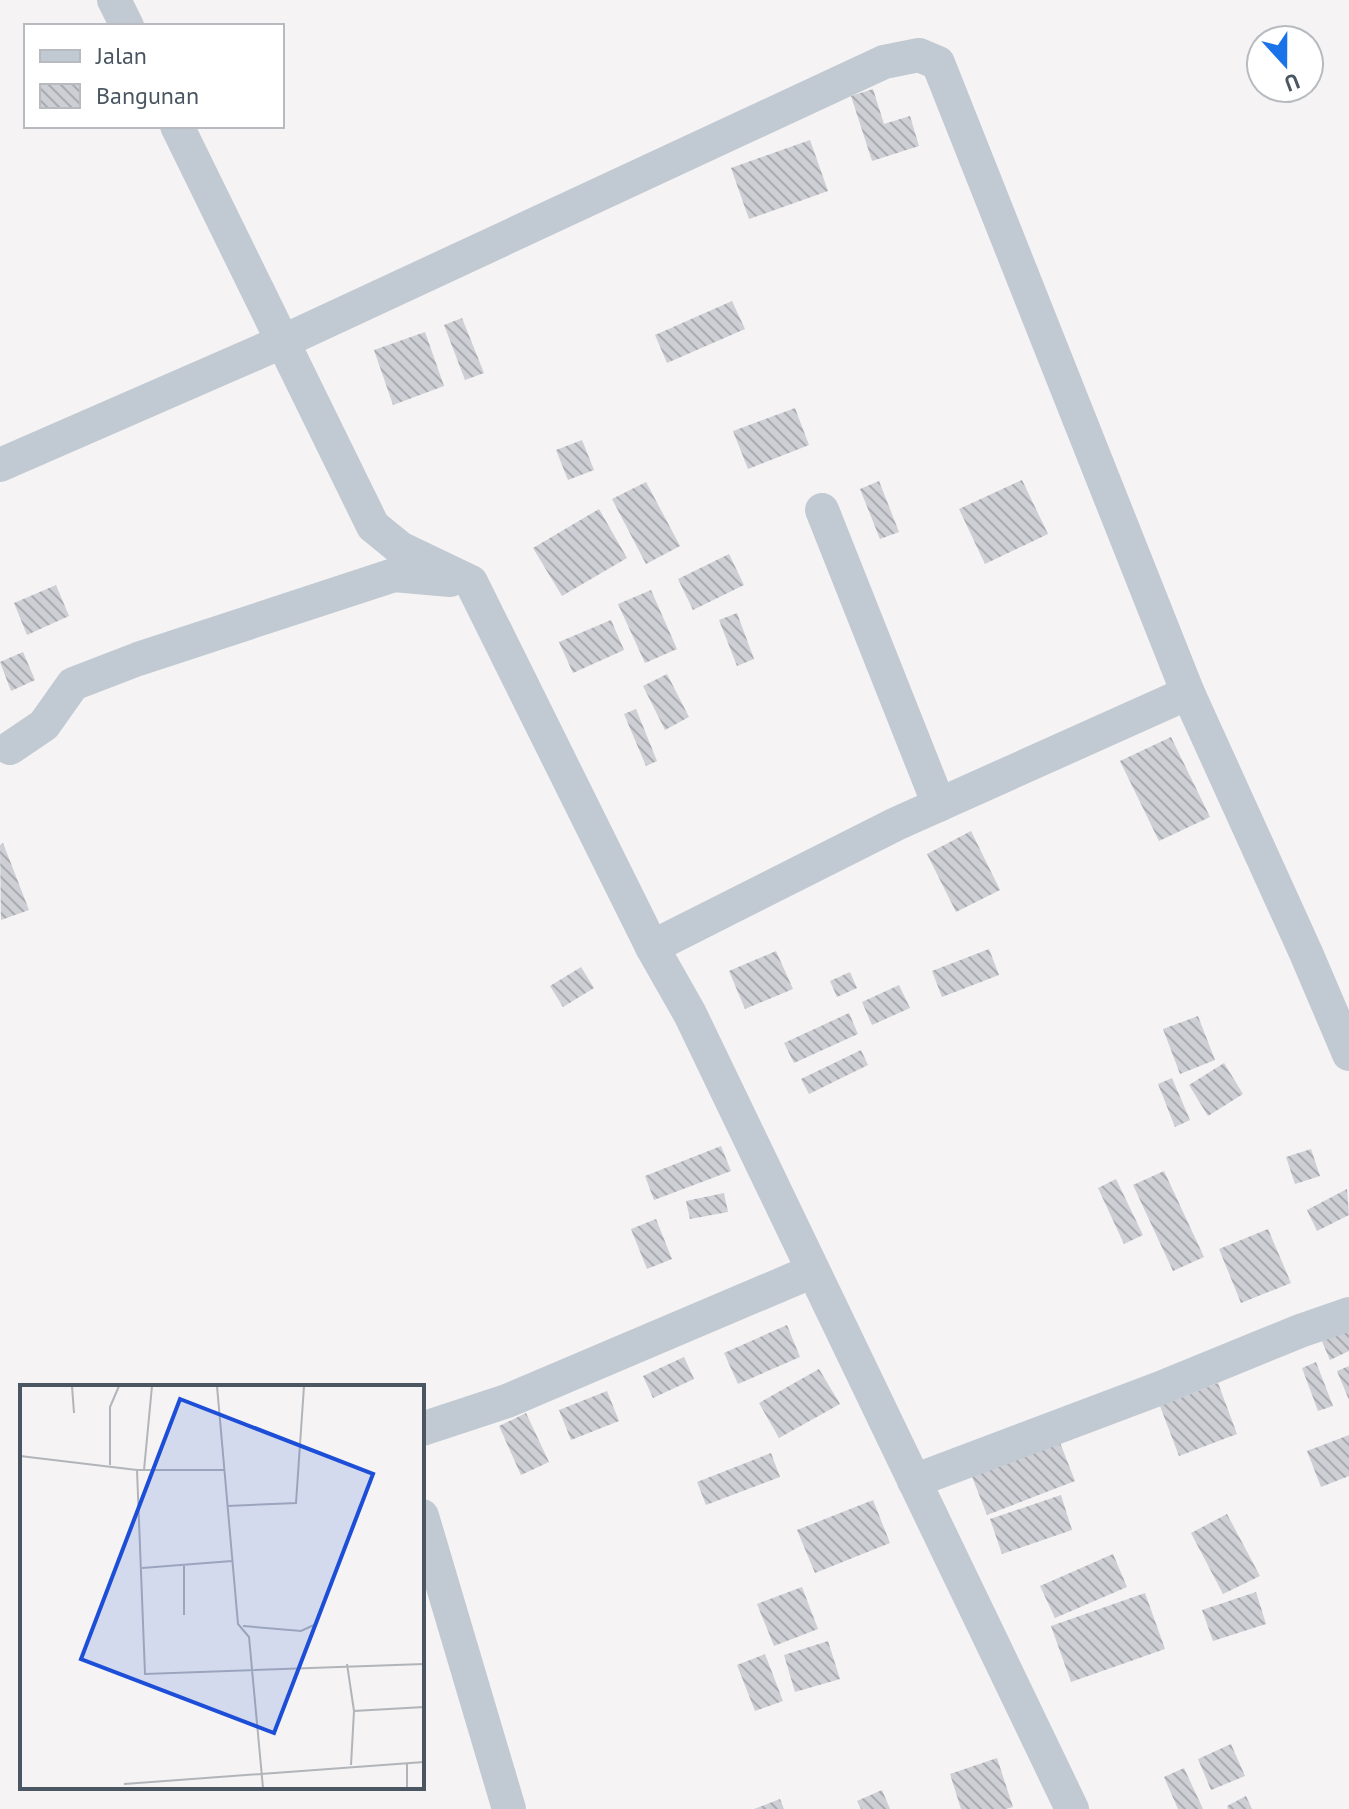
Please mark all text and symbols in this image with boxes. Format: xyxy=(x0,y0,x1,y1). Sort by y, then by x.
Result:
legend xyxy=(24,24,284,128)
north arrow xyxy=(1245,24,1325,104)
text: Jalan xyxy=(95,40,147,71)
text: U xyxy=(1281,67,1304,98)
text: Bangunan xyxy=(96,80,199,111)
inset map xyxy=(20,1385,424,1789)

